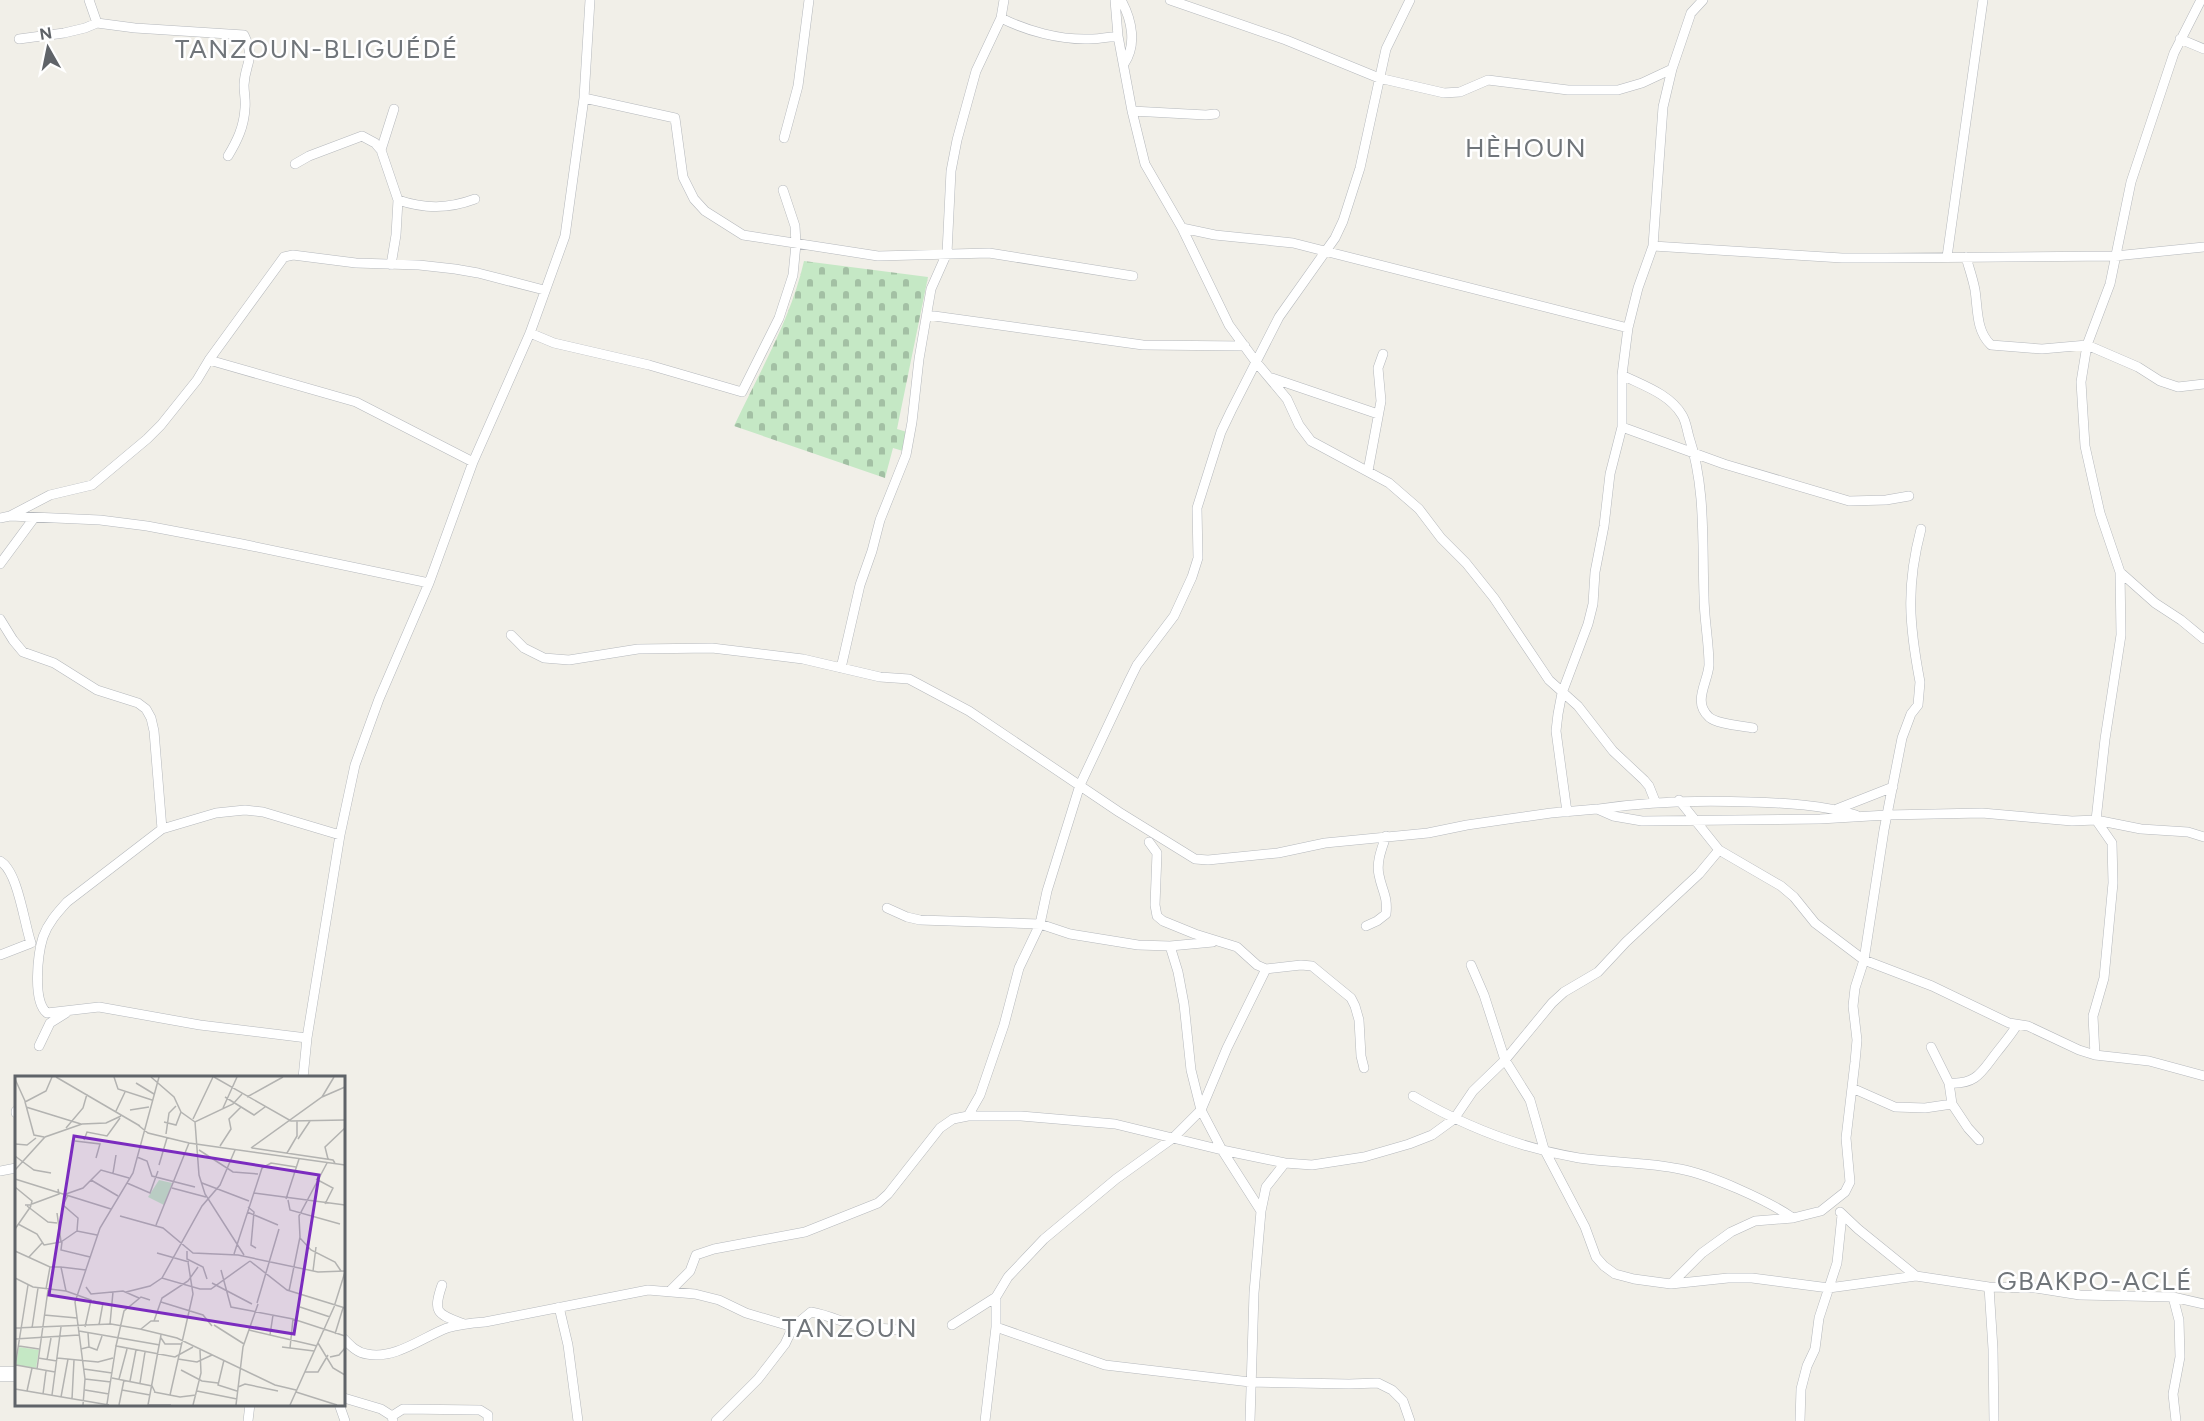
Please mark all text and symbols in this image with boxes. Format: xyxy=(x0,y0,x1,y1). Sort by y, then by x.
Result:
north arrow xyxy=(18,18,78,78)
text: N xyxy=(38,23,53,44)
district label: TANZOUN-BLIGUÉDÉ xyxy=(175,33,459,65)
district label: HÈHOUN xyxy=(1465,132,1587,164)
inset map xyxy=(15,1076,345,1406)
district label: GBAKPO-ACLÉ xyxy=(1997,1265,2193,1297)
district label: TANZOUN xyxy=(782,1312,918,1344)

